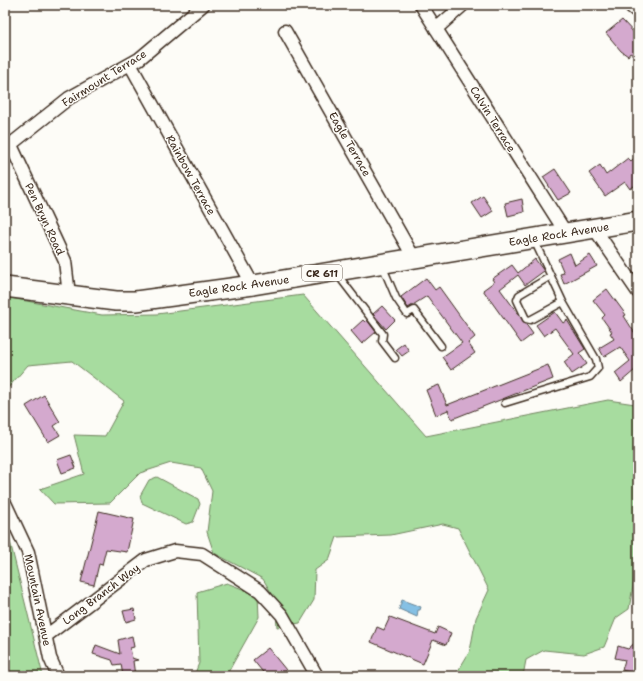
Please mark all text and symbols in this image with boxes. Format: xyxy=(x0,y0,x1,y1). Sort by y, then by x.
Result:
street label: Fairmount Terrace xyxy=(59,46,149,110)
street label: Calvin Terrace xyxy=(466,84,519,155)
street label: Eagle Terrace xyxy=(325,109,374,179)
street label: Rainbow Terrace xyxy=(162,133,219,218)
street label: Pen Bryn Road xyxy=(21,181,68,258)
street label: Eagle Rock Avenue xyxy=(508,219,610,250)
road number: CR 611 xyxy=(302,265,342,281)
street label: Eagle Rock Avenue xyxy=(188,272,290,301)
street label: Mountain Avenue xyxy=(20,553,55,647)
street label: Long Branch Way xyxy=(60,560,143,628)

